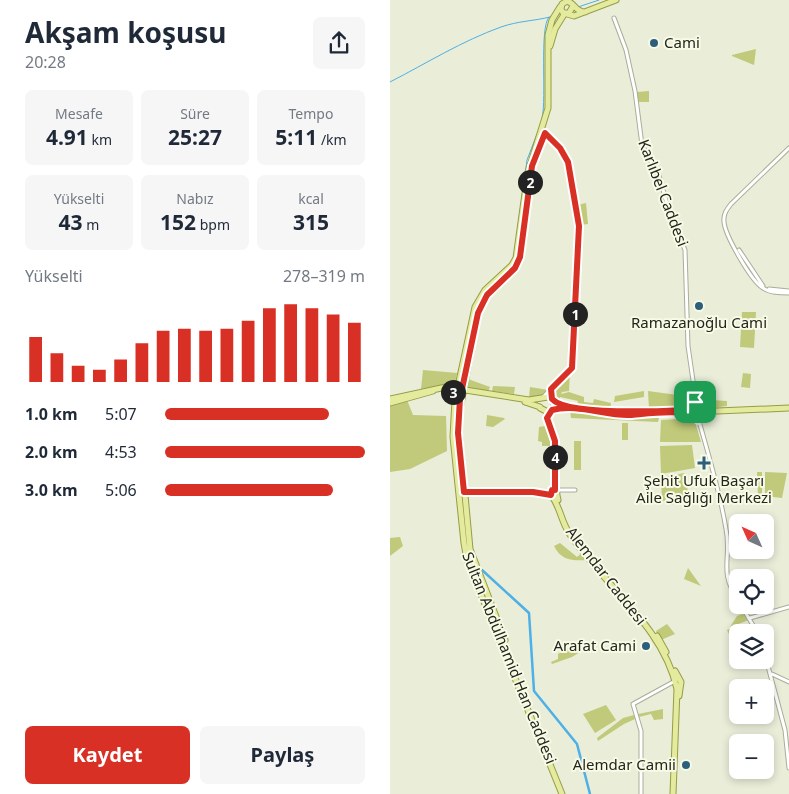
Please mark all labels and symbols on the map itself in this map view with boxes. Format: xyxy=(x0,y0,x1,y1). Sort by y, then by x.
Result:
place label: Cami xyxy=(664,32,700,52)
marker: Cami xyxy=(648,37,660,49)
street label: Karlıbel Caddesi xyxy=(634,136,694,249)
pin: 2 xyxy=(518,170,542,194)
marker: Ramazanoğlu Cami xyxy=(693,300,705,312)
pin: 1 xyxy=(562,302,588,326)
place label: Ramazanoğlu Cami xyxy=(631,312,767,332)
pin: 3 xyxy=(440,380,466,404)
pin xyxy=(674,381,716,423)
pin: 4 xyxy=(542,444,568,470)
marker: Şehit Ufuk Başarı Aile Sağlığı Merkezi xyxy=(697,456,711,470)
place label: Şehit Ufuk Başarı Aile Sağlığı Merkezi xyxy=(636,470,772,507)
north arrow xyxy=(729,514,774,559)
street label: Alemdar Caddesi xyxy=(562,522,651,629)
street label: Sultan Abdülhamid Han Caddesi xyxy=(458,549,562,767)
place label: Arafat Cami xyxy=(553,635,636,655)
marker: Arafat Cami xyxy=(640,640,652,652)
place label: Alemdar Camii xyxy=(573,754,676,774)
marker: Alemdar Camii xyxy=(680,759,692,771)

